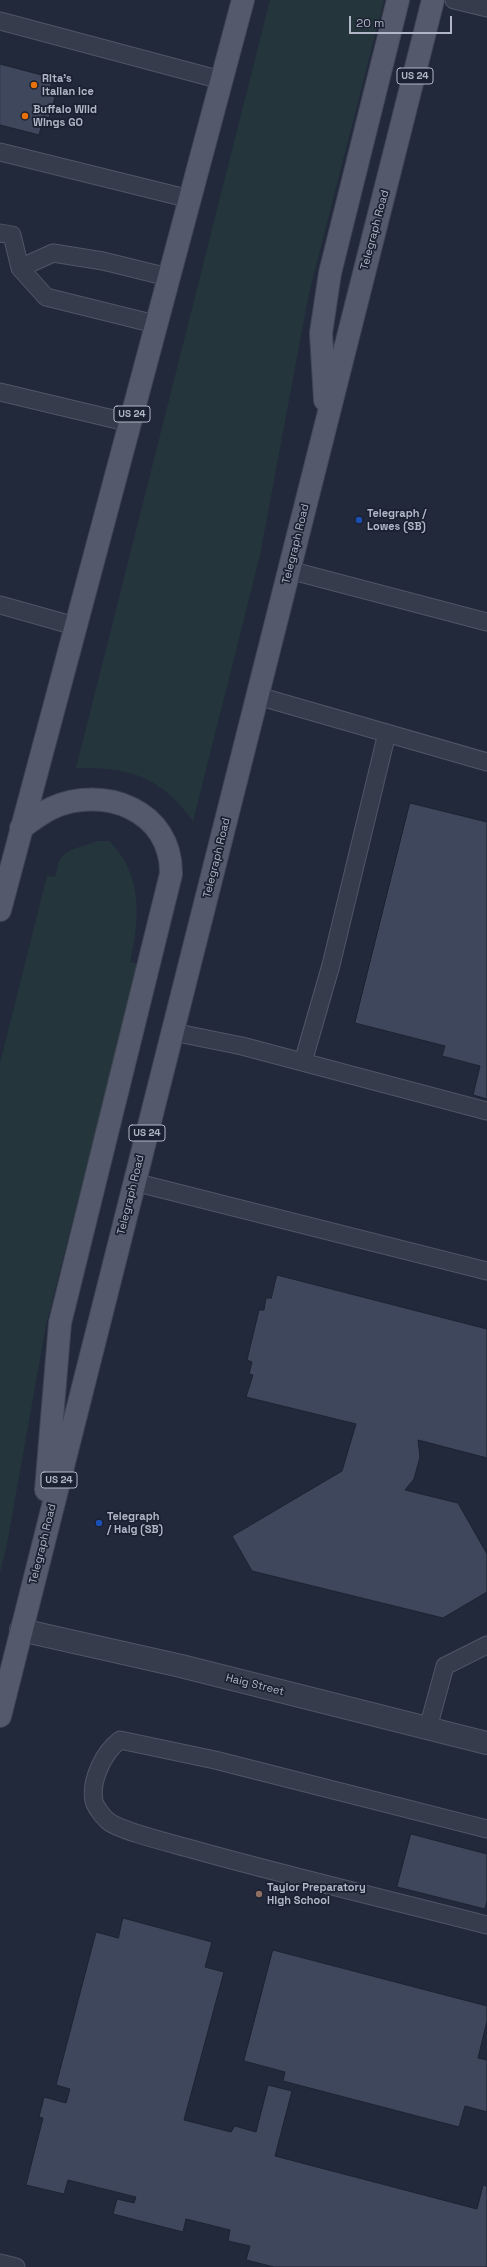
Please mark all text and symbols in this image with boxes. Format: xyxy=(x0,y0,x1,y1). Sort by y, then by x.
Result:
scale bar xyxy=(351,8,454,34)
text: 20 m xyxy=(356,15,384,31)
road number: US 24 xyxy=(397,68,433,84)
place label: Rita's Italian Ice xyxy=(42,72,94,98)
marker: Rita's Italian Ice xyxy=(29,80,39,90)
place label: Buffalo Wild Wings GO xyxy=(33,103,97,129)
marker: Buffalo Wild Wings GO xyxy=(20,111,30,121)
street label: Telegraph Road xyxy=(358,189,392,271)
road number: US 24 xyxy=(114,406,150,422)
street label: Telegraph Road xyxy=(280,503,312,585)
place label: Telegraph / Lowes (SB) xyxy=(367,507,427,533)
marker: Telegraph / Lowes (SB) xyxy=(354,515,364,525)
street label: Telegraph Road xyxy=(201,817,233,899)
road number: US 24 xyxy=(129,1125,165,1141)
street label: Telegraph Road xyxy=(115,1154,147,1236)
road number: US 24 xyxy=(41,1472,77,1488)
street label: Telegraph Road xyxy=(27,1503,59,1585)
place label: Telegraph / Haig (SB) xyxy=(107,1510,163,1536)
marker: Telegraph / Haig (SB) xyxy=(94,1518,104,1528)
street label: Haig Street xyxy=(224,1671,286,1699)
place label: Taylor Preparatory High School xyxy=(267,1881,366,1907)
marker: Taylor Preparatory High School xyxy=(254,1889,264,1899)

